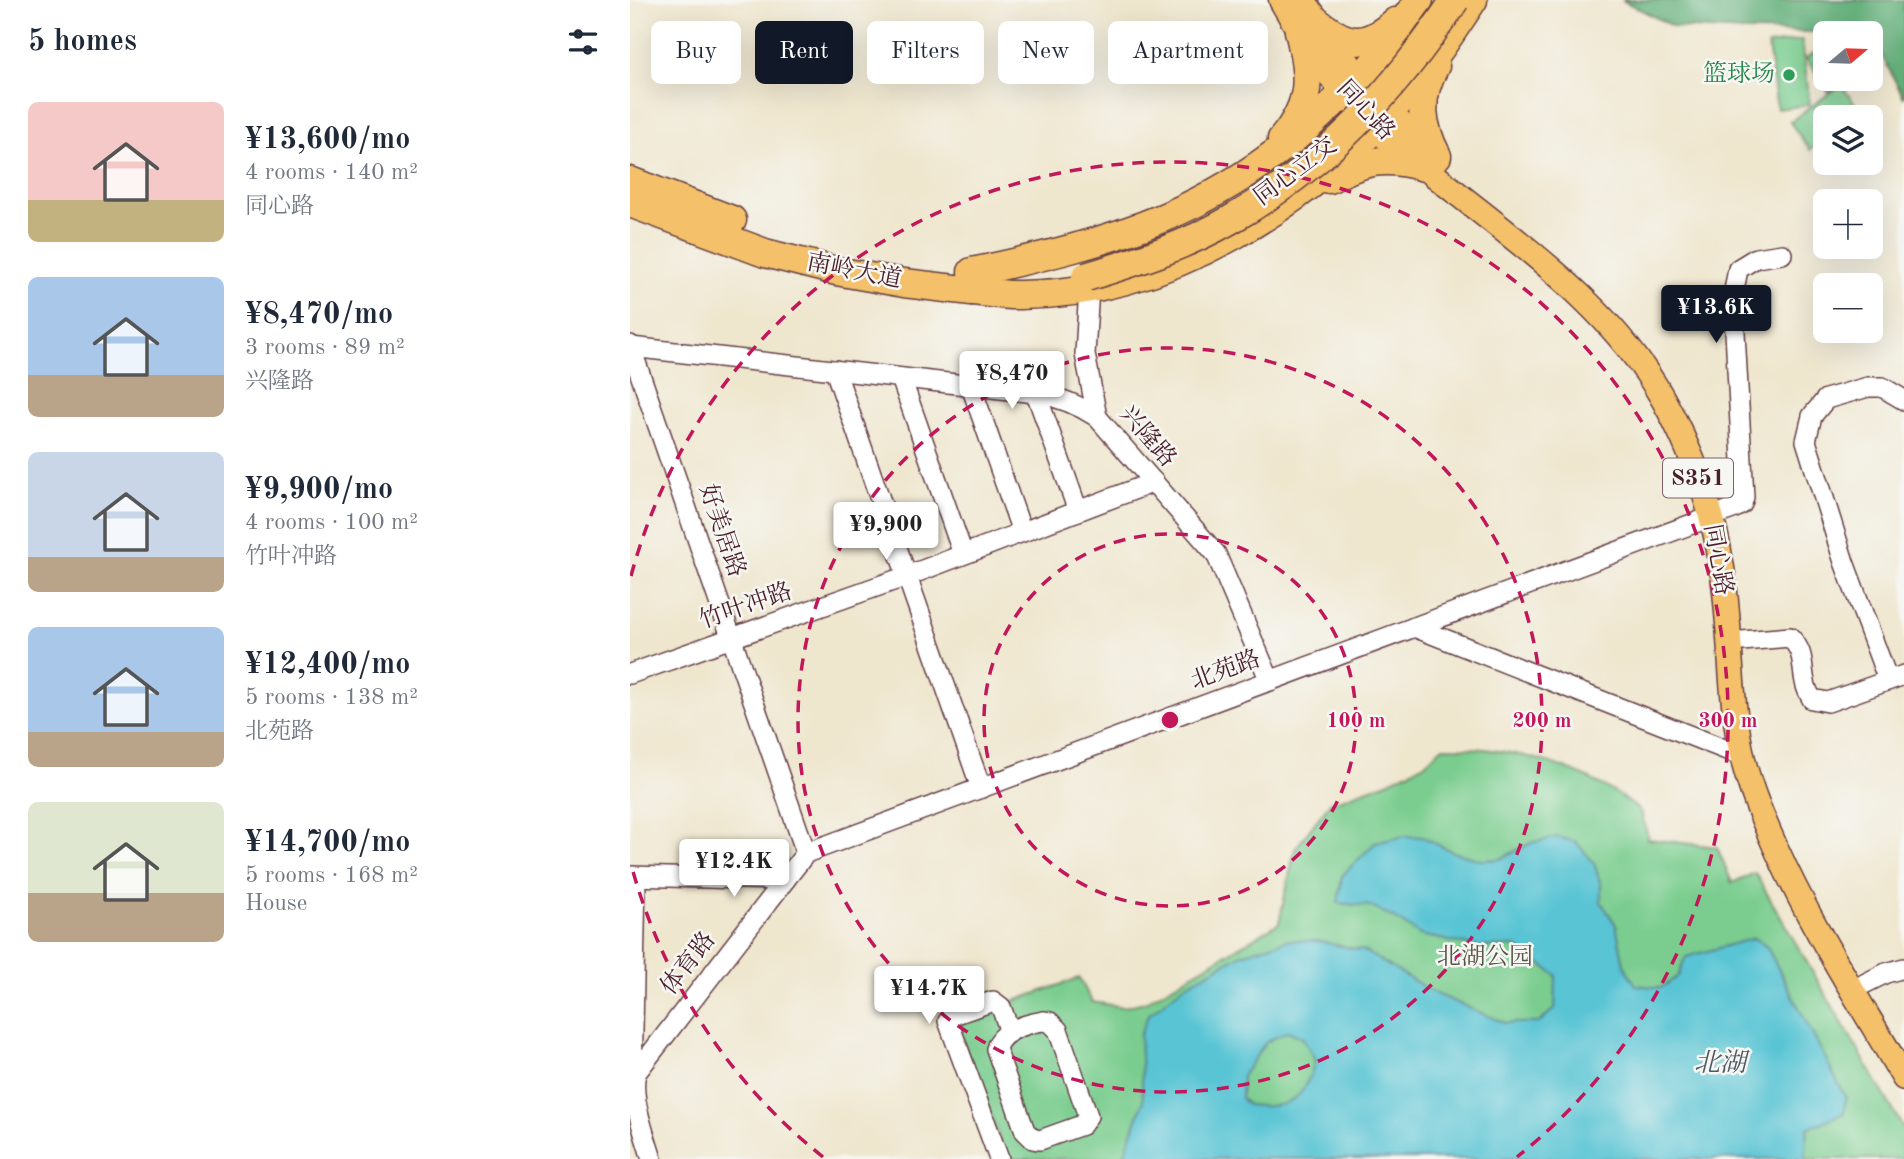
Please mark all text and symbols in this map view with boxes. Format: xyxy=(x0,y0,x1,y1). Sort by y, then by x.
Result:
chip: Buy xyxy=(651,21,741,84)
chip: Rent xyxy=(755,21,853,84)
chip: Filters xyxy=(867,21,984,84)
chip: New xyxy=(998,21,1094,84)
chip: Apartment xyxy=(1108,21,1268,84)
north arrow xyxy=(1813,21,1883,91)
map controls xyxy=(1813,21,1883,343)
icon: filters xyxy=(564,23,602,61)
text: 5 homes xyxy=(28,27,137,57)
place label: 篮球场 xyxy=(1703,60,1775,87)
marker: 篮球场 xyxy=(1781,67,1797,83)
street label: 同心路 xyxy=(1332,74,1401,146)
button: layers xyxy=(1813,105,1883,175)
text: ¥13,600/mo xyxy=(245,125,410,155)
icon: home xyxy=(84,130,168,214)
street label: 同心立交 xyxy=(1249,131,1342,210)
text: 4 rooms · 140 m² xyxy=(245,161,418,184)
button: + xyxy=(1813,189,1883,259)
text: 同心路 xyxy=(245,195,314,218)
street label: 南岭大道 xyxy=(805,248,904,293)
button: − xyxy=(1813,273,1883,343)
pin: ¥13.6K xyxy=(1659,286,1773,345)
text: ¥13.6K xyxy=(1677,296,1755,319)
text: ¥8,470/mo xyxy=(245,300,393,330)
icon: home xyxy=(84,305,168,389)
text: 3 rooms · 89 m² xyxy=(245,336,405,359)
pin: ¥8,470 xyxy=(955,352,1069,411)
text: ¥8,470 xyxy=(975,362,1049,385)
text: 兴隆路 xyxy=(245,370,314,393)
street label: 兴隆路 xyxy=(1114,400,1182,472)
road number: S351 xyxy=(1663,458,1733,498)
text: ¥9,900/mo xyxy=(245,475,393,505)
icon: home xyxy=(84,480,168,564)
street label: 好美居路 xyxy=(694,481,751,580)
pin: ¥9,900 xyxy=(829,503,943,562)
text: 4 rooms · 100 m² xyxy=(245,511,418,534)
text: ¥9,900 xyxy=(849,513,923,536)
street label: 同心路 xyxy=(1699,522,1738,598)
text: 竹叶冲路 xyxy=(245,545,337,568)
street label: 竹叶冲路 xyxy=(696,577,795,634)
street label: 北苑路 xyxy=(1187,645,1264,695)
text: ¥12,400/mo xyxy=(245,650,410,680)
icon: home xyxy=(84,655,168,739)
text: 5 rooms · 138 m² xyxy=(245,686,418,709)
centre of rings xyxy=(1158,708,1182,732)
text: 100 m xyxy=(1326,711,1386,732)
text: 200 m xyxy=(1512,711,1572,732)
text: 300 m xyxy=(1698,711,1758,732)
text: 北苑路 xyxy=(245,720,314,743)
text: ¥14,700/mo xyxy=(245,828,410,858)
icon: home xyxy=(84,830,168,914)
pin: ¥12.4K xyxy=(677,839,791,899)
text: ¥12.4K xyxy=(695,850,773,873)
text: 5 rooms · 168 m² xyxy=(245,864,418,887)
text: House xyxy=(245,892,307,915)
street label: 体育路 xyxy=(655,926,721,1000)
park label: 北湖公园 xyxy=(1437,943,1533,970)
pin: ¥14.7K xyxy=(872,967,986,1026)
text: ¥14.7K xyxy=(890,977,968,1000)
water label: 北湖 xyxy=(1694,1049,1750,1077)

